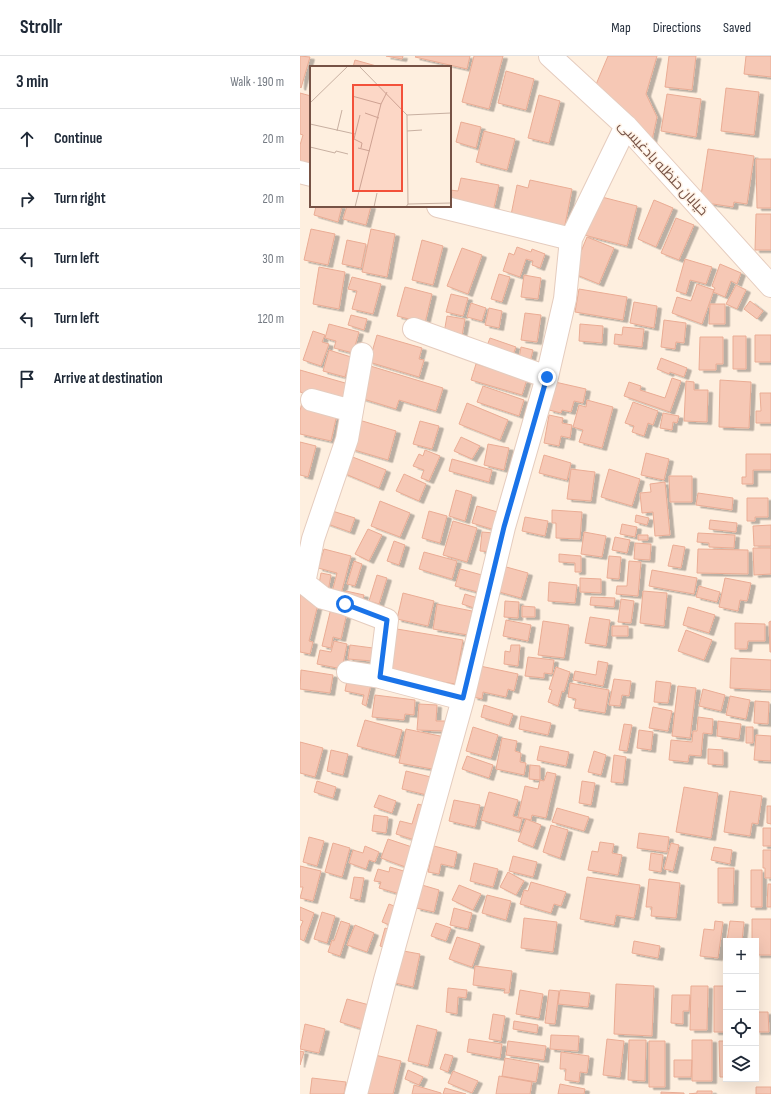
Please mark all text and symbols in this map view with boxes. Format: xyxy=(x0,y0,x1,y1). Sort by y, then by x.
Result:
text: Strollr xyxy=(20,16,62,39)
text: Map xyxy=(611,19,631,36)
text: Directions xyxy=(653,19,701,36)
text: Saved xyxy=(723,19,751,36)
inset map xyxy=(310,66,451,207)
text: 3 min xyxy=(16,72,49,92)
text: Walk · 190 m xyxy=(230,74,284,90)
street label: خیابان حنظله بادغیسی xyxy=(615,117,711,219)
icon: ahead xyxy=(16,128,38,150)
text: Continue xyxy=(54,129,103,148)
text: 20 m xyxy=(262,131,284,147)
icon: right xyxy=(16,188,38,210)
text: Turn right xyxy=(54,189,106,208)
text: 20 m xyxy=(262,191,284,207)
icon: left xyxy=(16,248,38,270)
text: Turn left xyxy=(54,249,99,268)
text: 30 m xyxy=(262,251,284,267)
icon: left xyxy=(16,308,38,330)
text: Turn left xyxy=(54,309,99,328)
text: 120 m xyxy=(258,311,284,327)
icon: arrive xyxy=(16,368,38,390)
route end xyxy=(538,368,556,386)
text: Arrive at destination xyxy=(54,369,163,388)
route start xyxy=(336,595,354,613)
map controls xyxy=(723,938,759,1082)
button: + xyxy=(723,938,759,974)
button: − xyxy=(723,974,759,1010)
button: locate xyxy=(723,1010,759,1046)
button: layers xyxy=(723,1046,759,1082)

